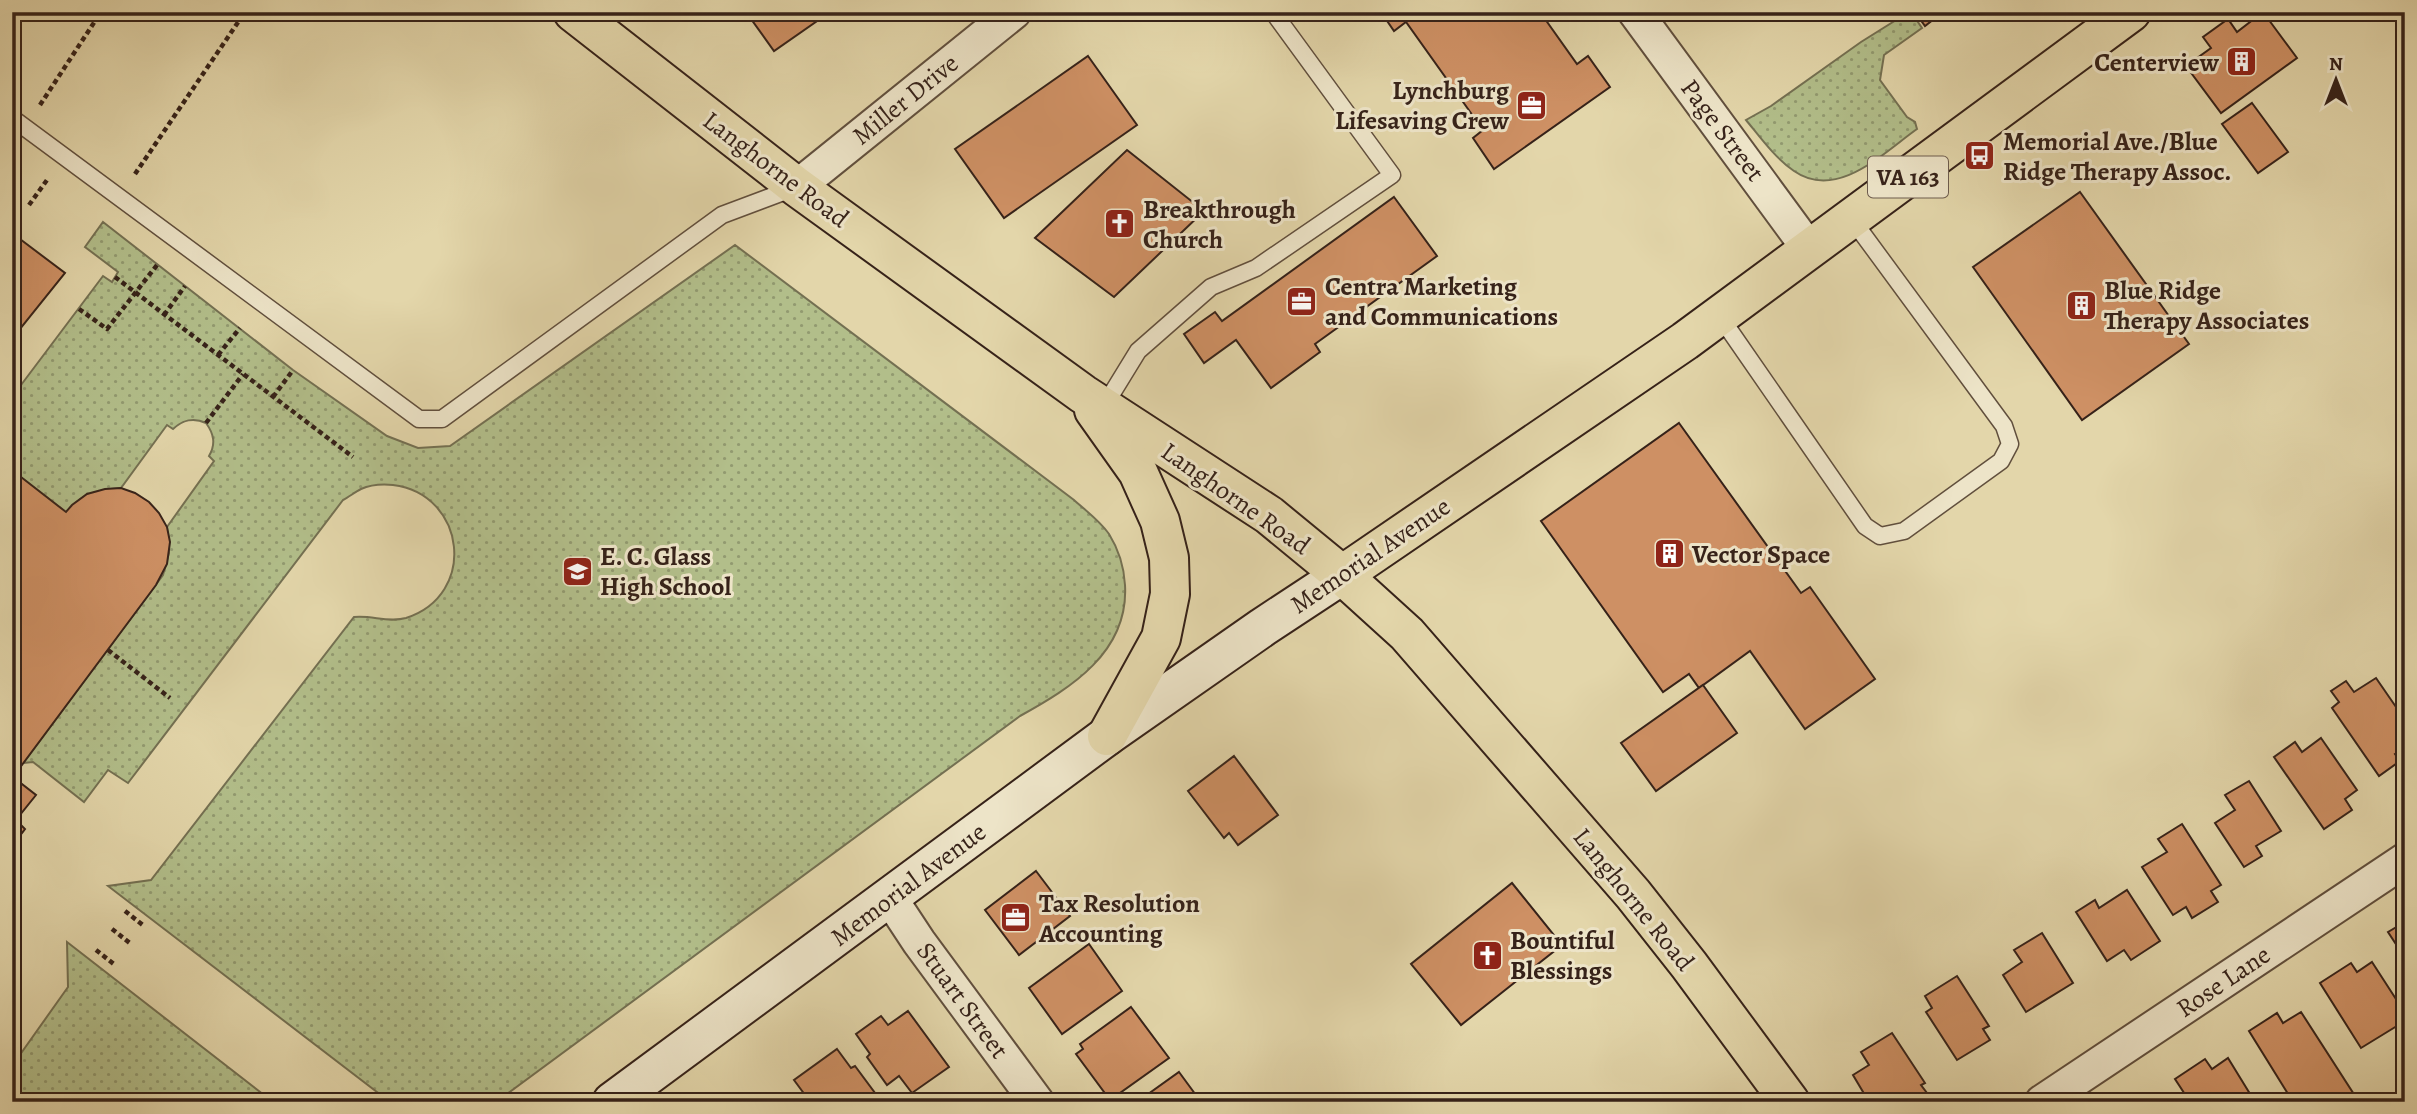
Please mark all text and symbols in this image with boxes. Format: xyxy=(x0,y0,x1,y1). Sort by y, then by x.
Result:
place label: Centerview xyxy=(2094,45,2220,80)
building icon: Centerview xyxy=(2225,45,2259,79)
street label: Miller Drive xyxy=(845,46,966,153)
north arrow xyxy=(2302,46,2372,116)
text: N xyxy=(2329,51,2343,77)
street label: Page Street xyxy=(1673,72,1773,189)
place label: Lynchburg Lifesaving Crew xyxy=(1335,73,1510,138)
office icon: Lynchburg Lifesaving Crew xyxy=(1515,88,1549,122)
street label: Langhorne Road xyxy=(695,103,856,236)
place label: Memorial Ave./Blue Ridge Therapy Assoc. xyxy=(2003,124,2231,189)
bus stop icon: Memorial Ave./Blue Ridge Therapy Assoc. xyxy=(1963,139,1997,173)
road number: VA 163 xyxy=(1868,156,1948,197)
place label: Breakthrough Church xyxy=(1143,192,1296,257)
church icon: Breakthrough Church xyxy=(1103,207,1137,241)
place label: Centra Marketing and Communications xyxy=(1325,269,1558,334)
place label: Blue Ridge Therapy Associates xyxy=(2104,273,2309,338)
office icon: Centra Marketing and Communications xyxy=(1285,284,1319,318)
building icon: Blue Ridge Therapy Associates xyxy=(2064,288,2098,322)
street label: Langhorne Road xyxy=(1154,434,1317,563)
street label: Memorial Avenue xyxy=(1283,489,1457,622)
building icon: Vector Space xyxy=(1652,537,1686,571)
place label: Vector Space xyxy=(1691,537,1830,572)
place label: E. C. Glass High School xyxy=(600,539,731,604)
school or university icon: E. C. Glass High School xyxy=(560,554,594,588)
street label: Memorial Avenue xyxy=(823,814,993,954)
street label: Langhorne Road xyxy=(1565,820,1702,978)
place label: Tax Resolution Accounting xyxy=(1038,886,1200,951)
office icon: Tax Resolution Accounting xyxy=(999,901,1033,935)
place label: Bountiful Blessings xyxy=(1510,923,1615,988)
street label: Stuart Street xyxy=(908,935,1017,1066)
street label: Rose Lane xyxy=(2169,937,2277,1026)
church icon: Bountiful Blessings xyxy=(1470,938,1504,972)

